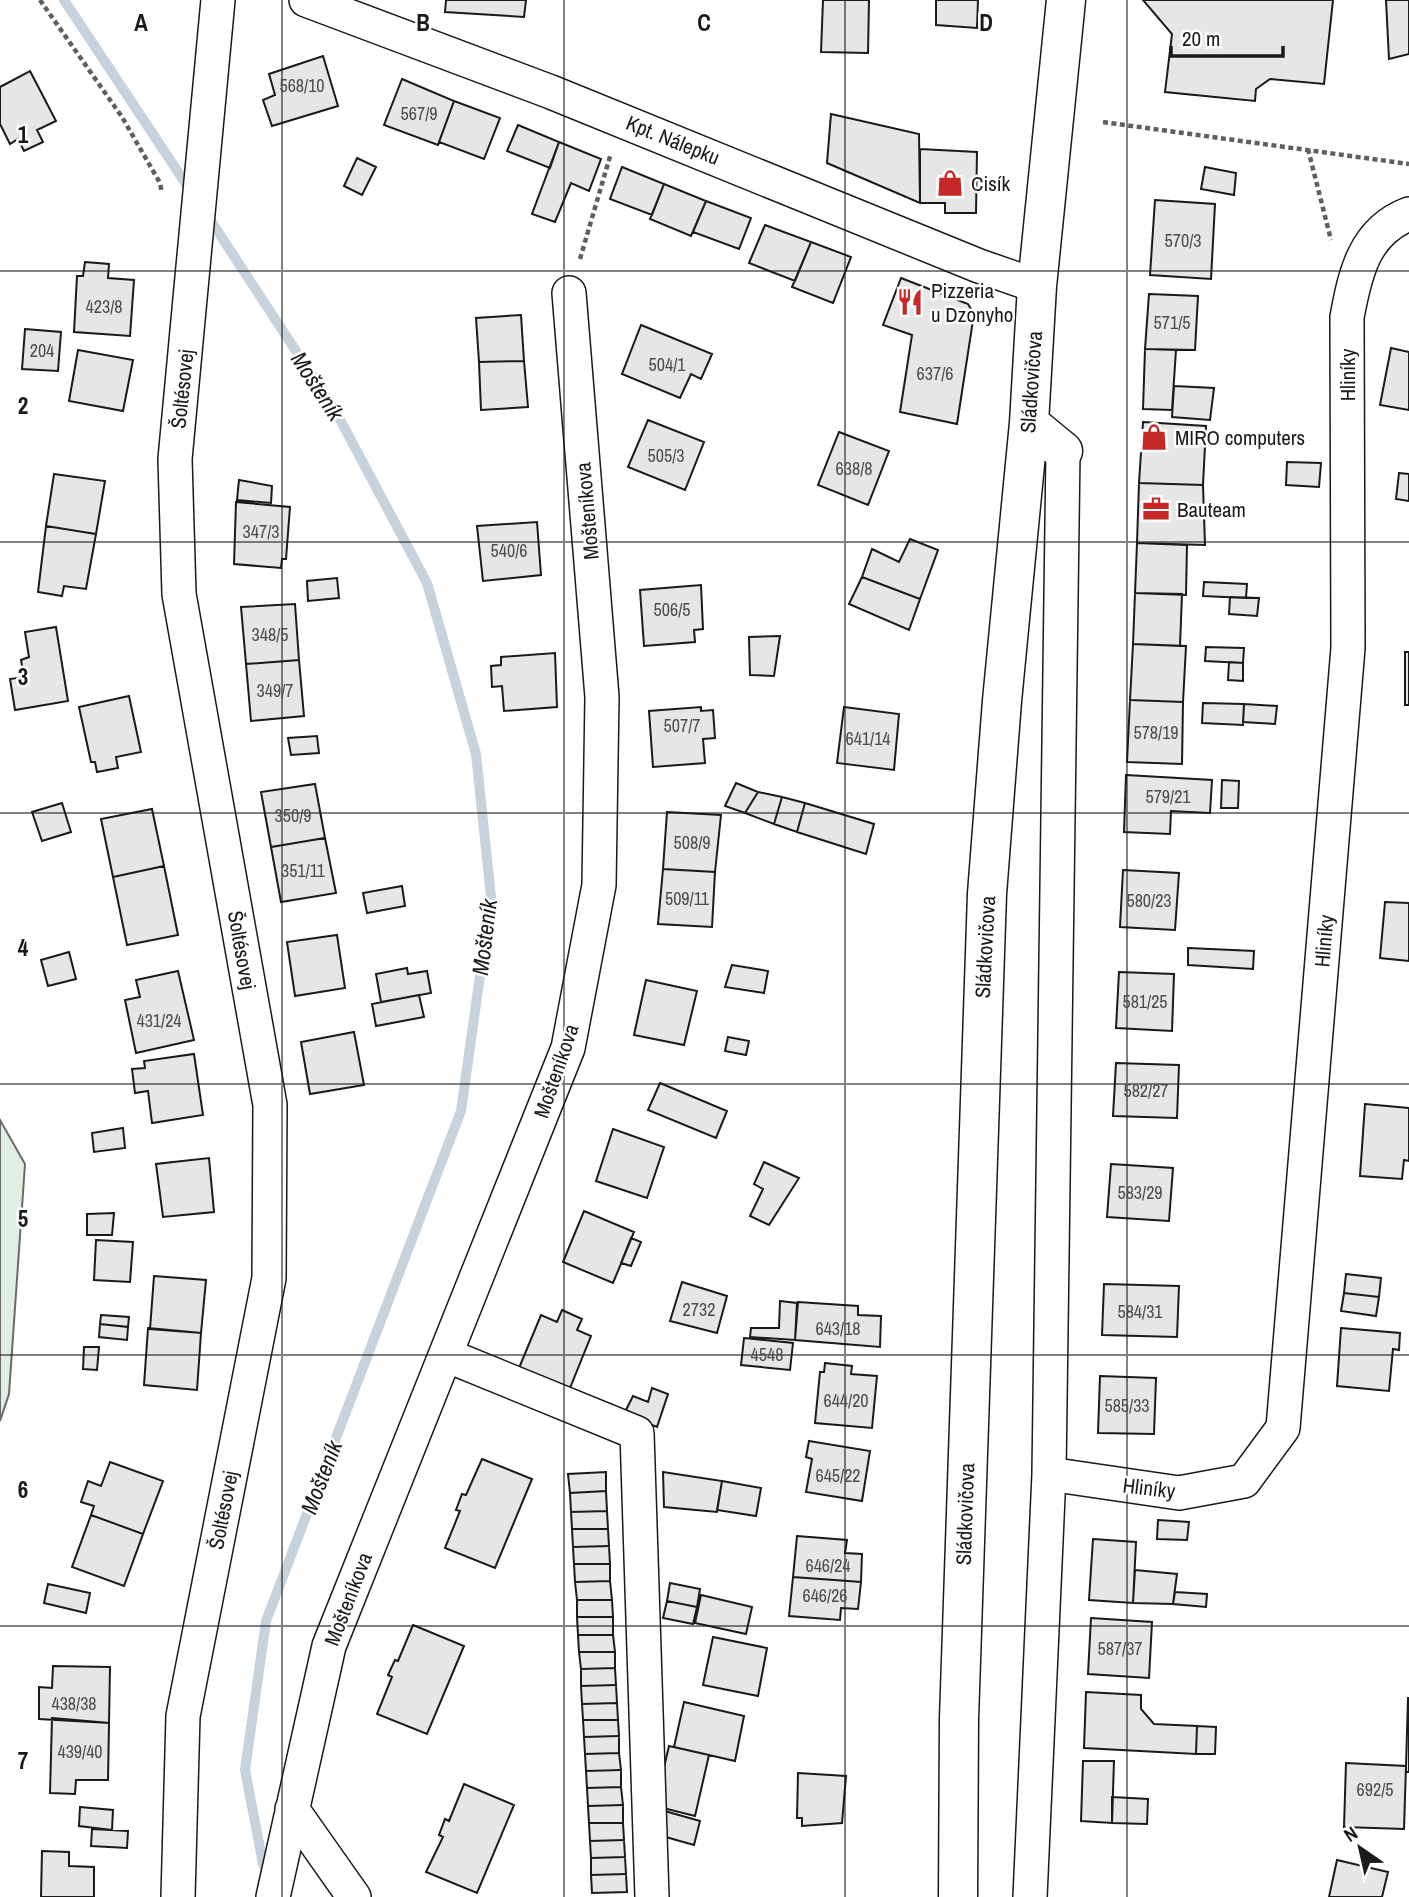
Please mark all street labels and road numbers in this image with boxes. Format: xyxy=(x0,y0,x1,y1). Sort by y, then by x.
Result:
street label: Kpt. Nálepku xyxy=(622,108,724,172)
street label: Sládkovičova xyxy=(1013,329,1049,434)
street label: Šoltésovej xyxy=(163,348,201,430)
street label: Hliníky xyxy=(1333,348,1362,401)
street label: Mošteníkova xyxy=(568,461,606,561)
street label: Sládkovičova xyxy=(968,895,1002,999)
street label: Šoltésovej xyxy=(221,908,263,992)
street label: Hliníky xyxy=(1307,913,1341,968)
street label: Mošteníkova xyxy=(526,1020,586,1122)
street label: Sládkovičova xyxy=(949,1462,981,1566)
street label: Šoltésovej xyxy=(201,1468,245,1552)
street label: Hliníky xyxy=(1121,1470,1177,1506)
street label: Mošteníkova xyxy=(317,1548,379,1650)

